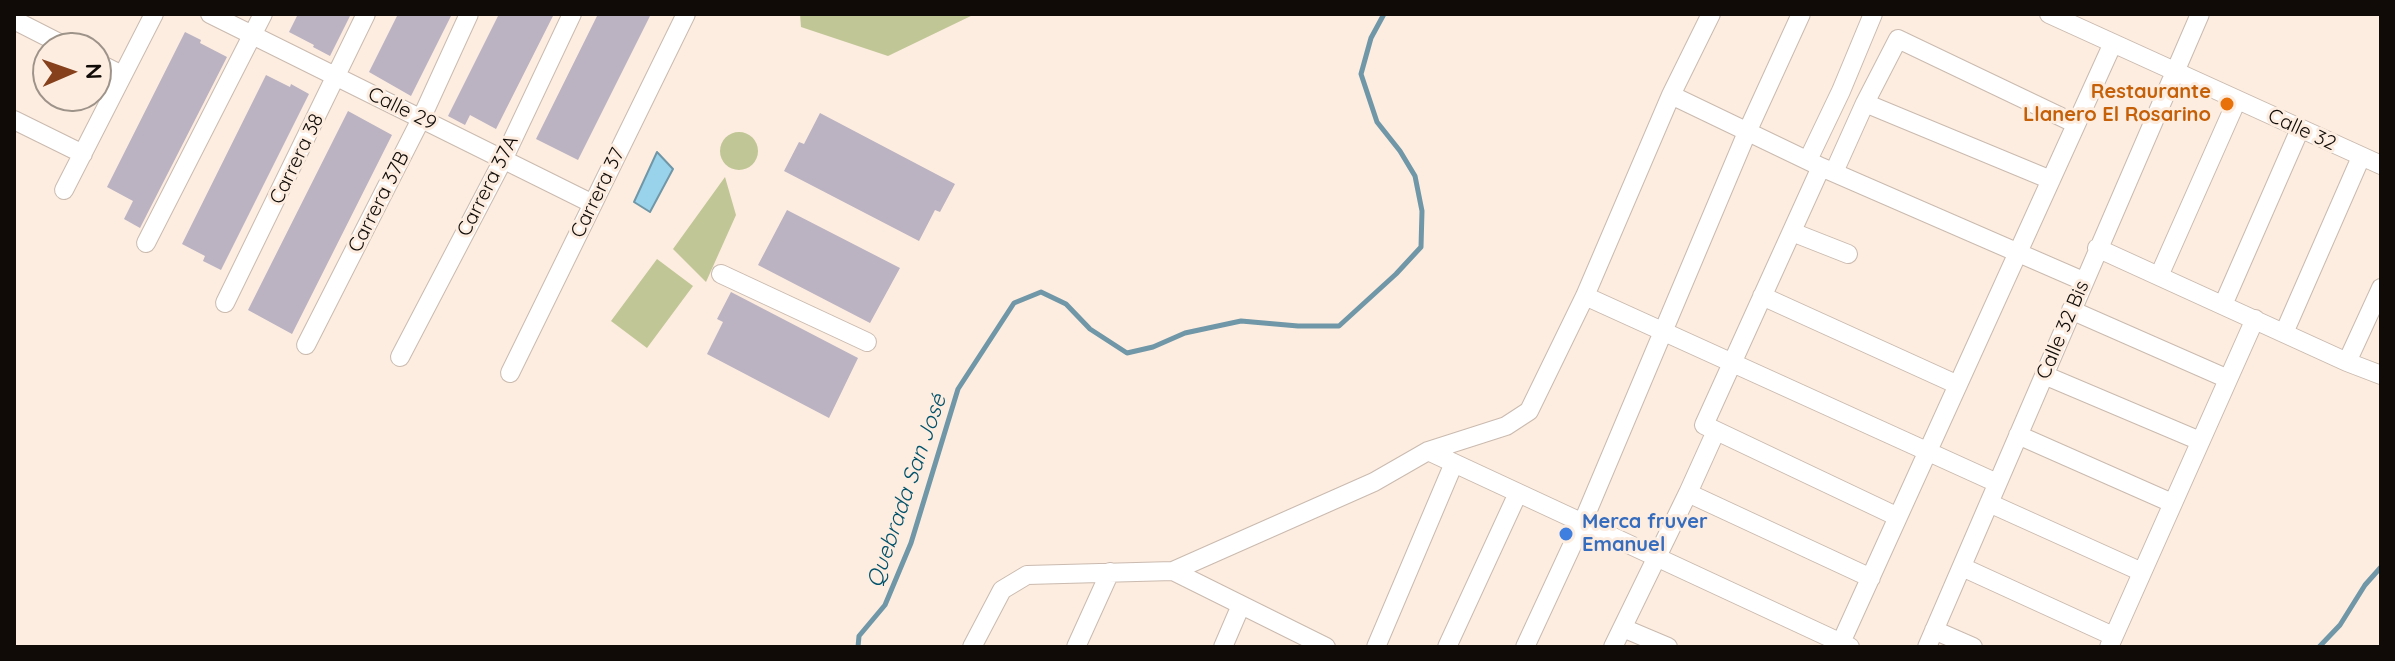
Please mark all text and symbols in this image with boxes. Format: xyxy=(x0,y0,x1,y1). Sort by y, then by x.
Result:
north arrow xyxy=(32,32,112,112)
text: N xyxy=(80,63,108,80)
place label: Restaurante Llanero El Rosarino xyxy=(2023,80,2211,127)
street label: Calle 29 xyxy=(364,82,440,136)
marker: Restaurante Llanero El Rosarino xyxy=(2218,95,2236,113)
street label: Calle 32 xyxy=(2264,104,2340,156)
street label: Carrera 38 xyxy=(265,110,329,208)
street label: Carrera 37A xyxy=(452,131,524,241)
street label: Carrera 37 xyxy=(566,144,630,242)
street label: Carrera 37B xyxy=(343,147,415,257)
street label: Calle 32 Bis xyxy=(2032,277,2094,383)
water label: Quebrada San José xyxy=(862,391,952,591)
place label: Merca fruver Emanuel xyxy=(1582,510,1708,557)
marker: Merca fruver Emanuel xyxy=(1557,525,1575,543)

